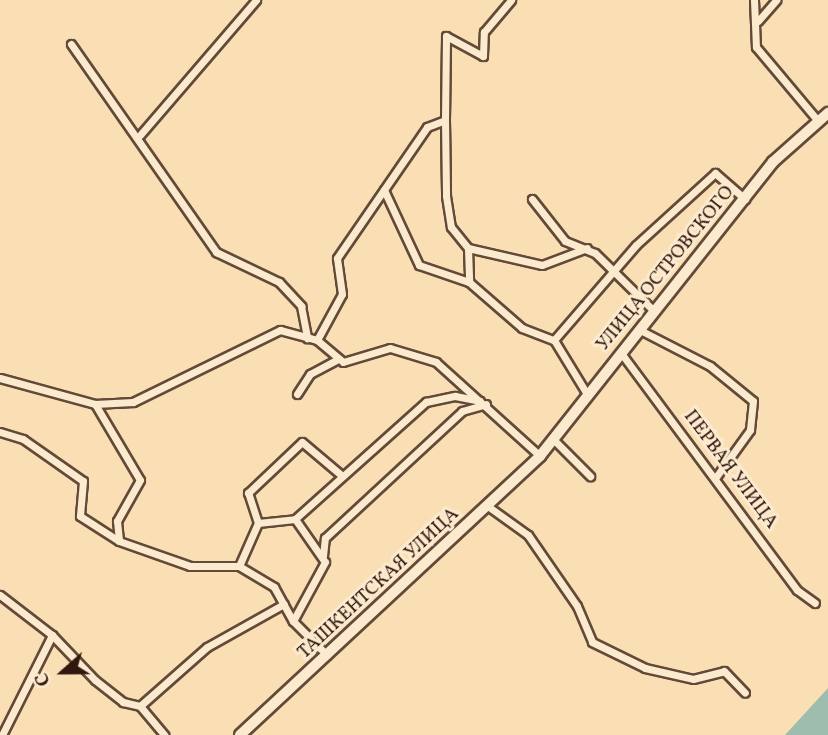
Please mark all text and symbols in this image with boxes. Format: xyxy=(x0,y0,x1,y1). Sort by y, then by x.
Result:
street label: УЛИЦА ОСТРОВСКОГО xyxy=(592,182,740,356)
street label: ПЕРВАЯ УЛИЦА xyxy=(678,406,782,534)
street label: ТАШКЕНТСКАЯ УЛИЦА xyxy=(294,503,464,665)
north arrow xyxy=(28,637,98,707)
text: С xyxy=(29,669,58,690)

